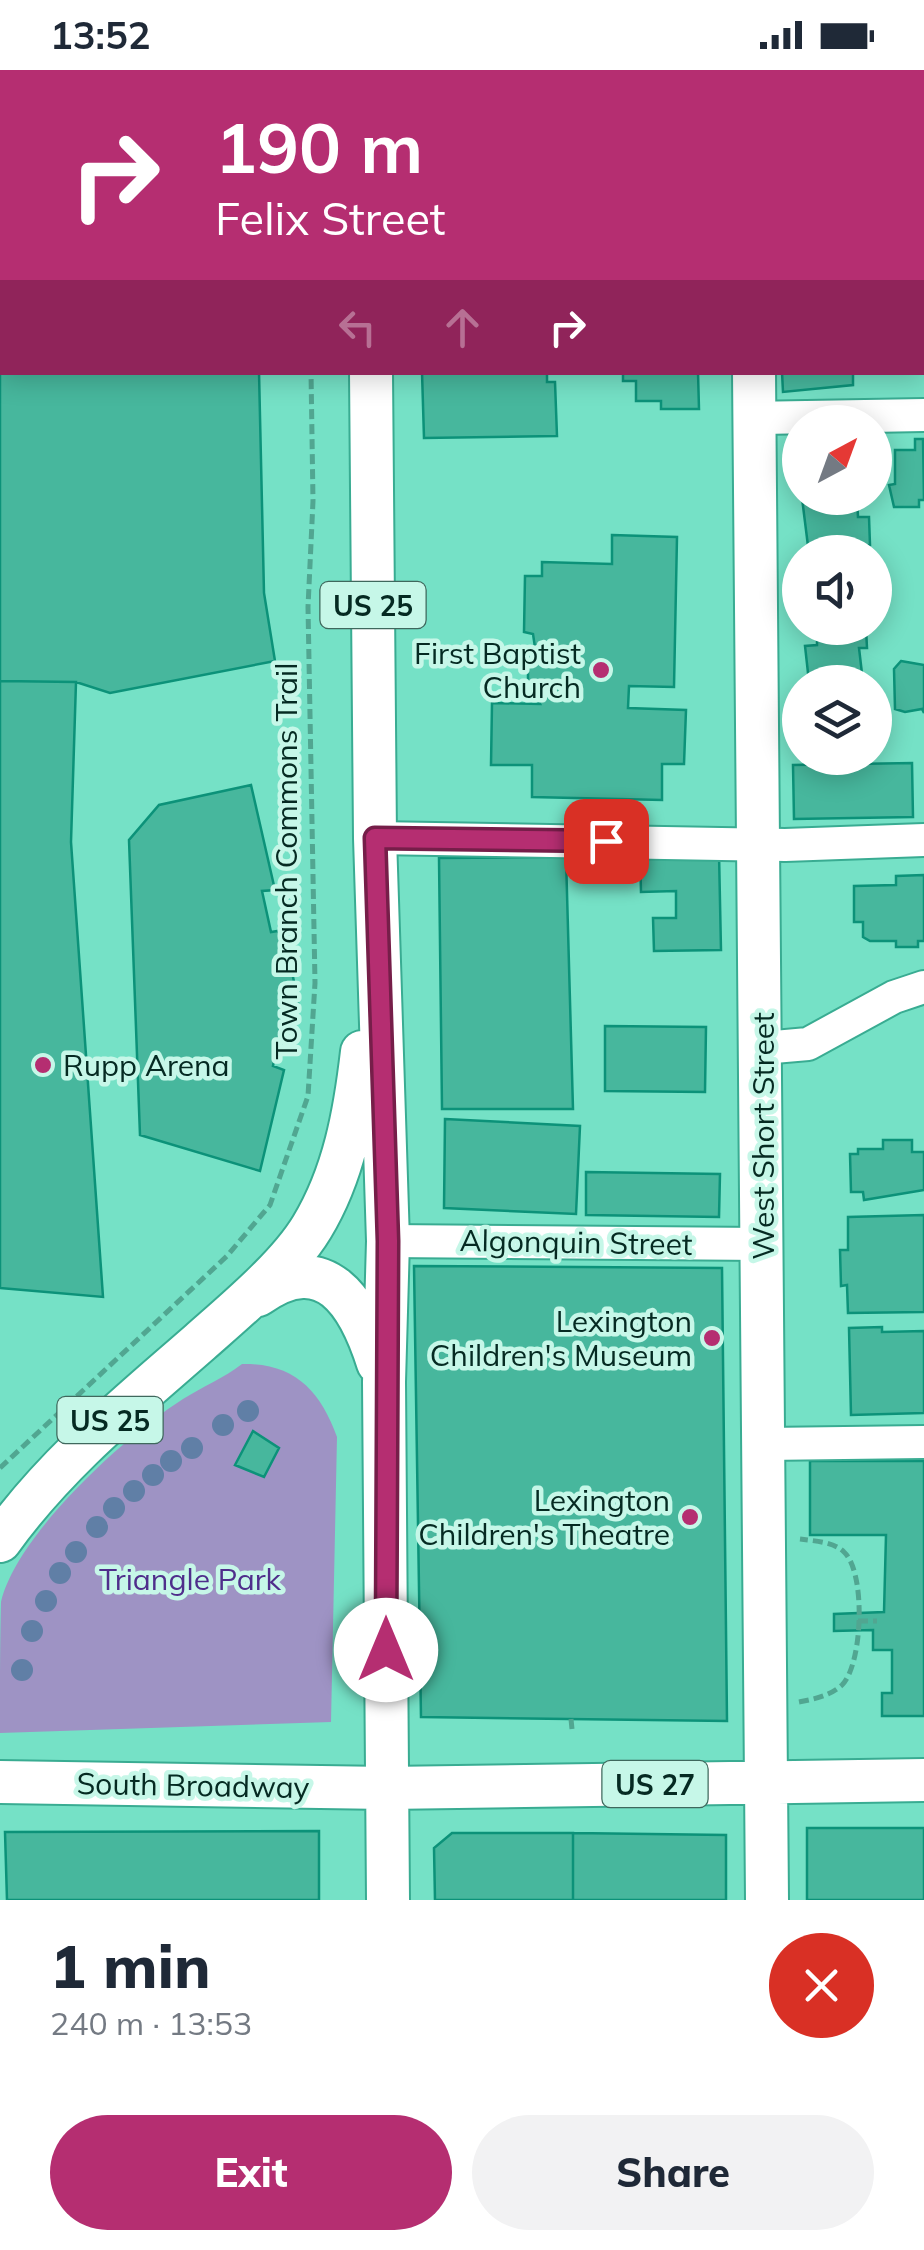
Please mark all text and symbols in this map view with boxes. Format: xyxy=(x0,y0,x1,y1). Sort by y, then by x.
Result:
text: 13:52 xyxy=(50,11,151,59)
text: 190 m xyxy=(215,103,423,191)
icon: right xyxy=(50,110,180,240)
text: Felix Street xyxy=(215,190,446,246)
icon: left xyxy=(330,300,385,355)
icon: ahead xyxy=(435,300,490,355)
icon: right xyxy=(540,300,595,355)
north arrow xyxy=(782,405,892,515)
map controls xyxy=(782,405,892,775)
button: sound xyxy=(782,535,892,645)
road number: US 25 xyxy=(320,582,426,628)
place label: First Baptist Church xyxy=(414,634,581,706)
marker: First Baptist Church xyxy=(590,659,612,681)
street label: Town Branch Commons Trail xyxy=(267,663,305,1059)
button: layers xyxy=(782,665,892,775)
pin xyxy=(564,799,649,884)
icon: arrive xyxy=(579,814,634,869)
street label: West Short Street xyxy=(744,1012,782,1260)
place label: Rupp Arena xyxy=(63,1046,230,1084)
marker: Rupp Arena xyxy=(32,1054,54,1076)
street label: Algonquin Street xyxy=(459,1221,693,1263)
place label: Lexington Children's Museum xyxy=(430,1302,692,1374)
marker: Lexington Children's Museum xyxy=(701,1327,723,1349)
road number: US 25 xyxy=(58,1397,162,1443)
place label: Lexington Children's Theatre xyxy=(418,1481,670,1553)
marker: Lexington Children's Theatre xyxy=(679,1506,701,1528)
park label: Triangle Park xyxy=(99,1560,282,1598)
position arrow xyxy=(334,1598,438,1702)
road number: US 27 xyxy=(602,1761,708,1807)
street label: South Broadway xyxy=(76,1764,310,1806)
text: 1 min xyxy=(50,1928,211,2003)
button: close xyxy=(769,1933,874,2038)
text: 240 m · 13:53 xyxy=(50,2003,252,2043)
button: Exit xyxy=(50,2115,452,2230)
button: Share xyxy=(472,2115,874,2230)

